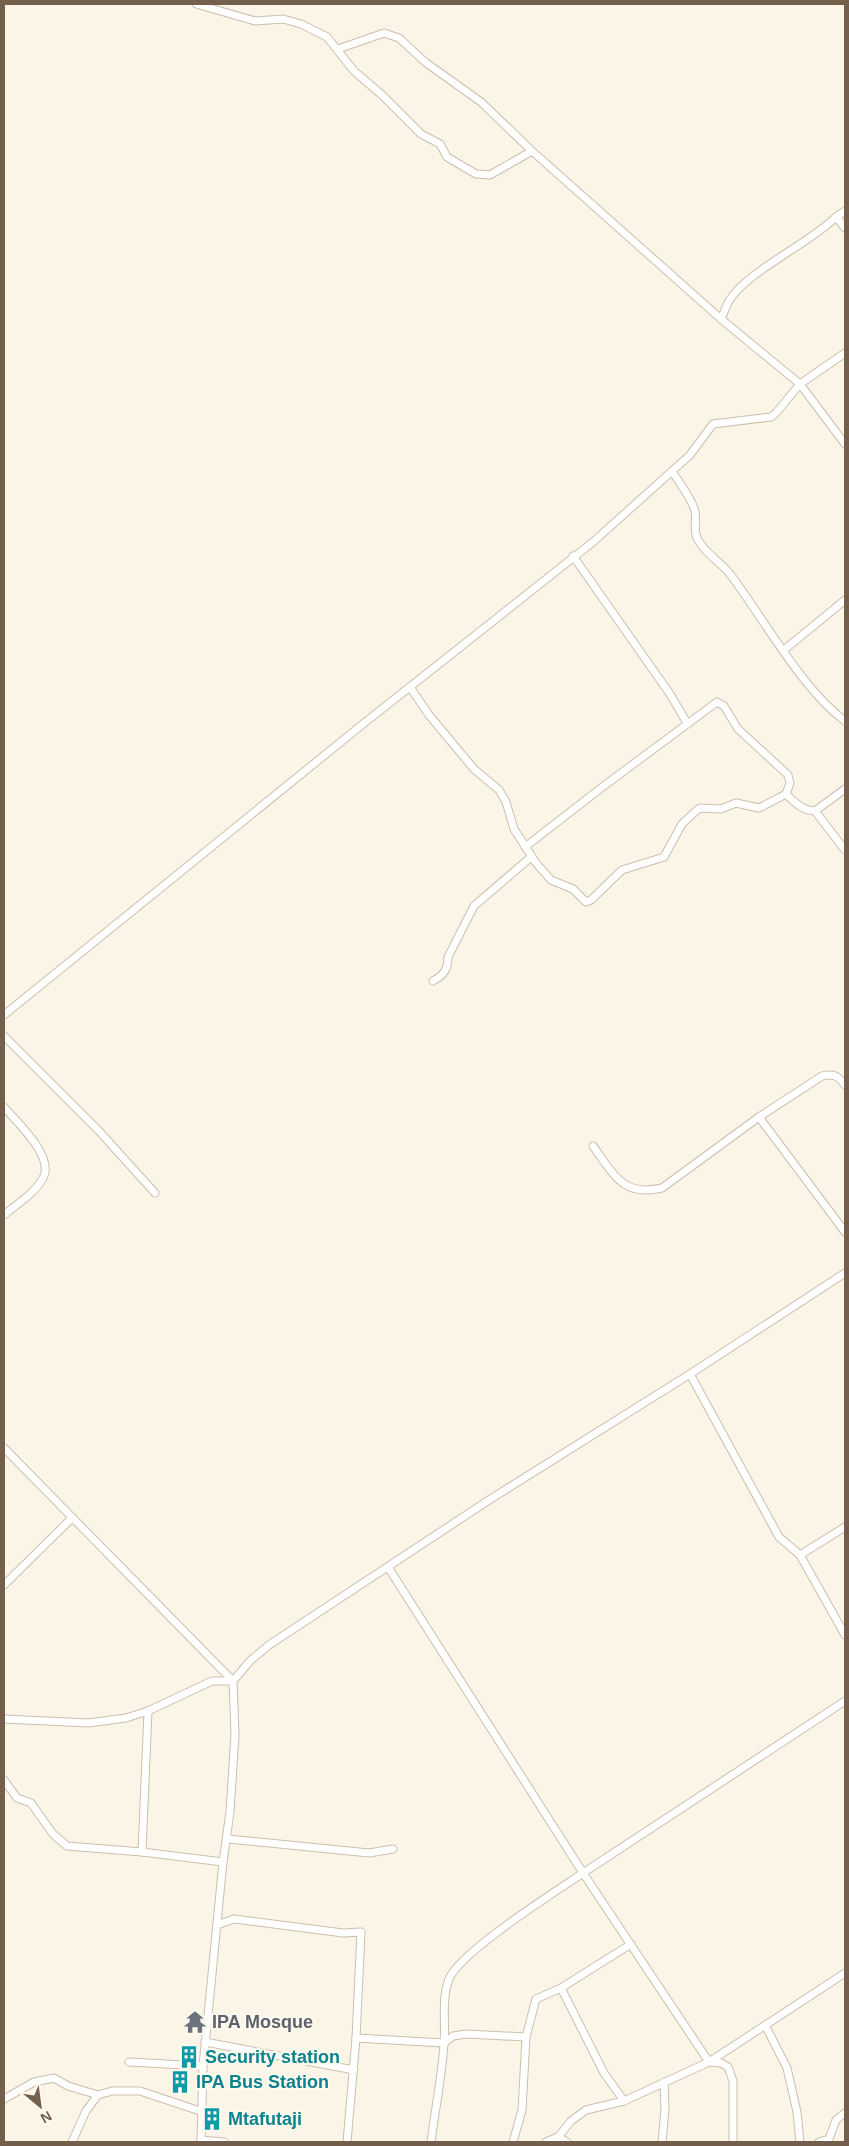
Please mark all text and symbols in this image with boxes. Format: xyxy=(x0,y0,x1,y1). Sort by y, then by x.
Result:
temple icon: IPA Mosque xyxy=(182,2009,208,2035)
place label: IPA Mosque xyxy=(212,2012,313,2032)
building icon: Security station xyxy=(176,2044,202,2070)
place label: Security station xyxy=(205,2047,340,2067)
building icon: IPA Bus Station xyxy=(167,2069,193,2095)
place label: IPA Bus Station xyxy=(196,2072,329,2092)
north arrow xyxy=(15,2081,65,2131)
building icon: Mtafutaji xyxy=(199,2106,225,2132)
text: N xyxy=(38,2108,55,2127)
place label: Mtafutaji xyxy=(228,2109,302,2129)

